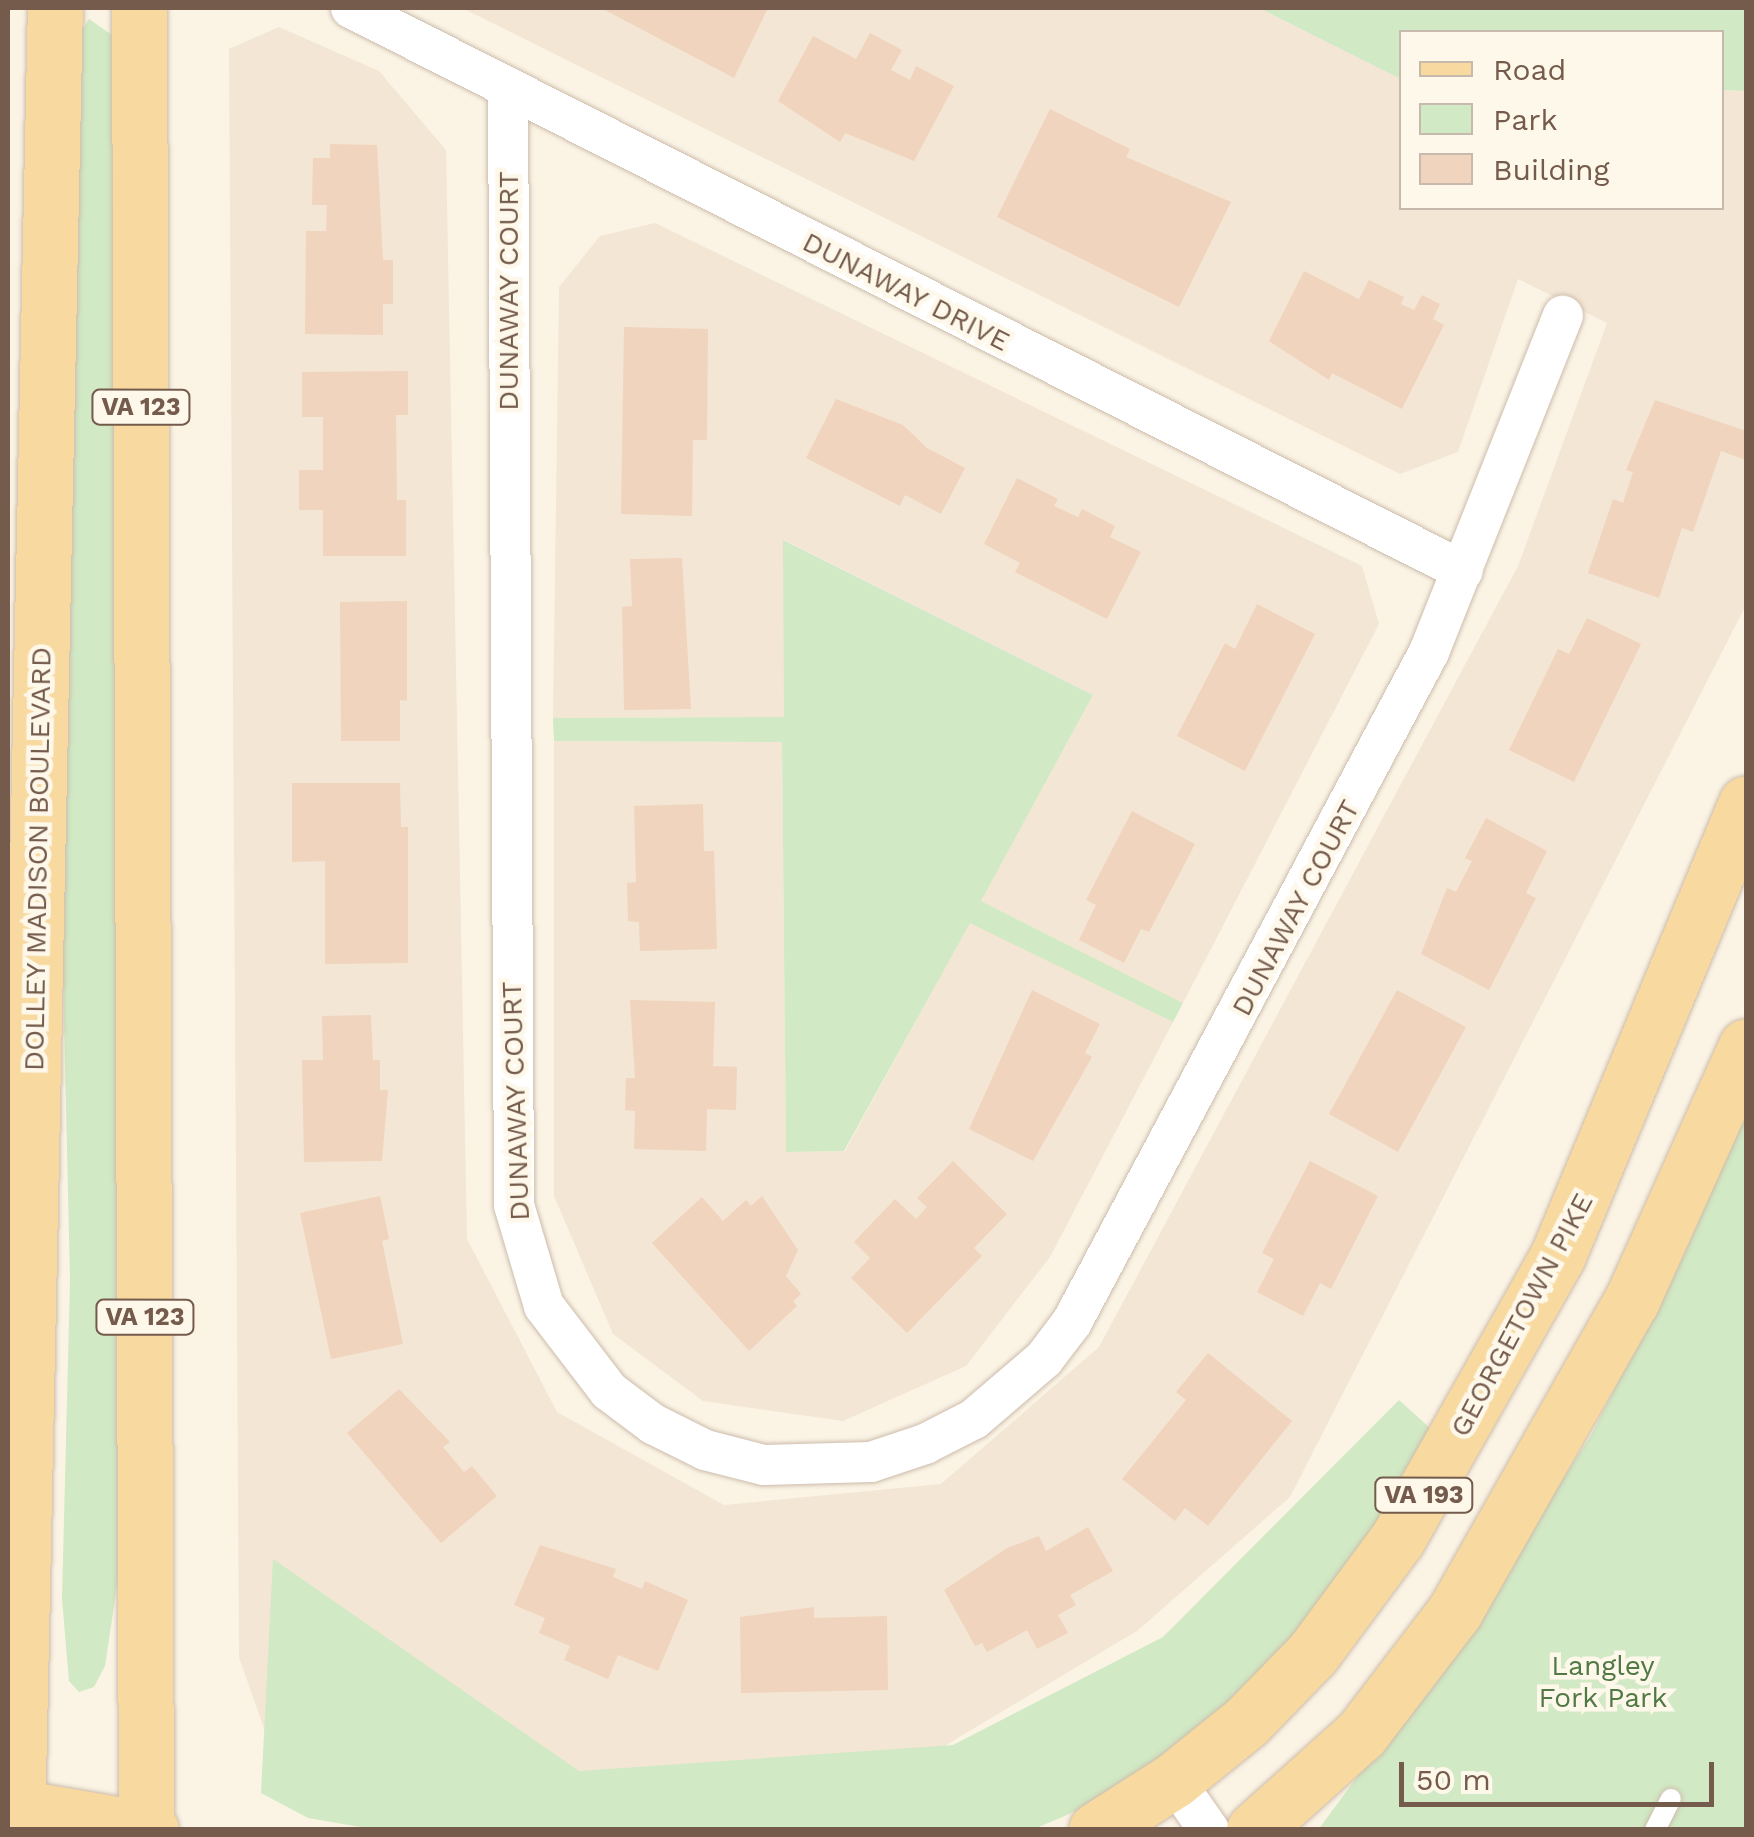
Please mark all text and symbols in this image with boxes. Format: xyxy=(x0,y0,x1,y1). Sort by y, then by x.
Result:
legend xyxy=(1399,30,1724,210)
text: Road xyxy=(1493,52,1566,87)
text: Park xyxy=(1493,102,1558,137)
text: Building xyxy=(1493,152,1610,187)
street label: DUNAWAY COURT xyxy=(492,171,526,411)
street label: DUNAWAY DRIVE xyxy=(796,225,1016,359)
road number: VA 123 xyxy=(91,387,191,427)
street label: DOLLEY MADISON BOULEVARD xyxy=(17,646,59,1072)
street label: DUNAWAY COURT xyxy=(1225,794,1367,1022)
street label: DUNAWAY COURT xyxy=(495,980,537,1222)
street label: GEORGETOWN PIKE xyxy=(1444,1188,1600,1442)
road number: VA 123 xyxy=(95,1297,195,1337)
road number: VA 193 xyxy=(1372,1475,1476,1515)
park label: Langley Fork Park xyxy=(1538,1649,1668,1715)
scale bar xyxy=(1404,1742,1719,1804)
text: 50 m xyxy=(1416,1762,1491,1797)

